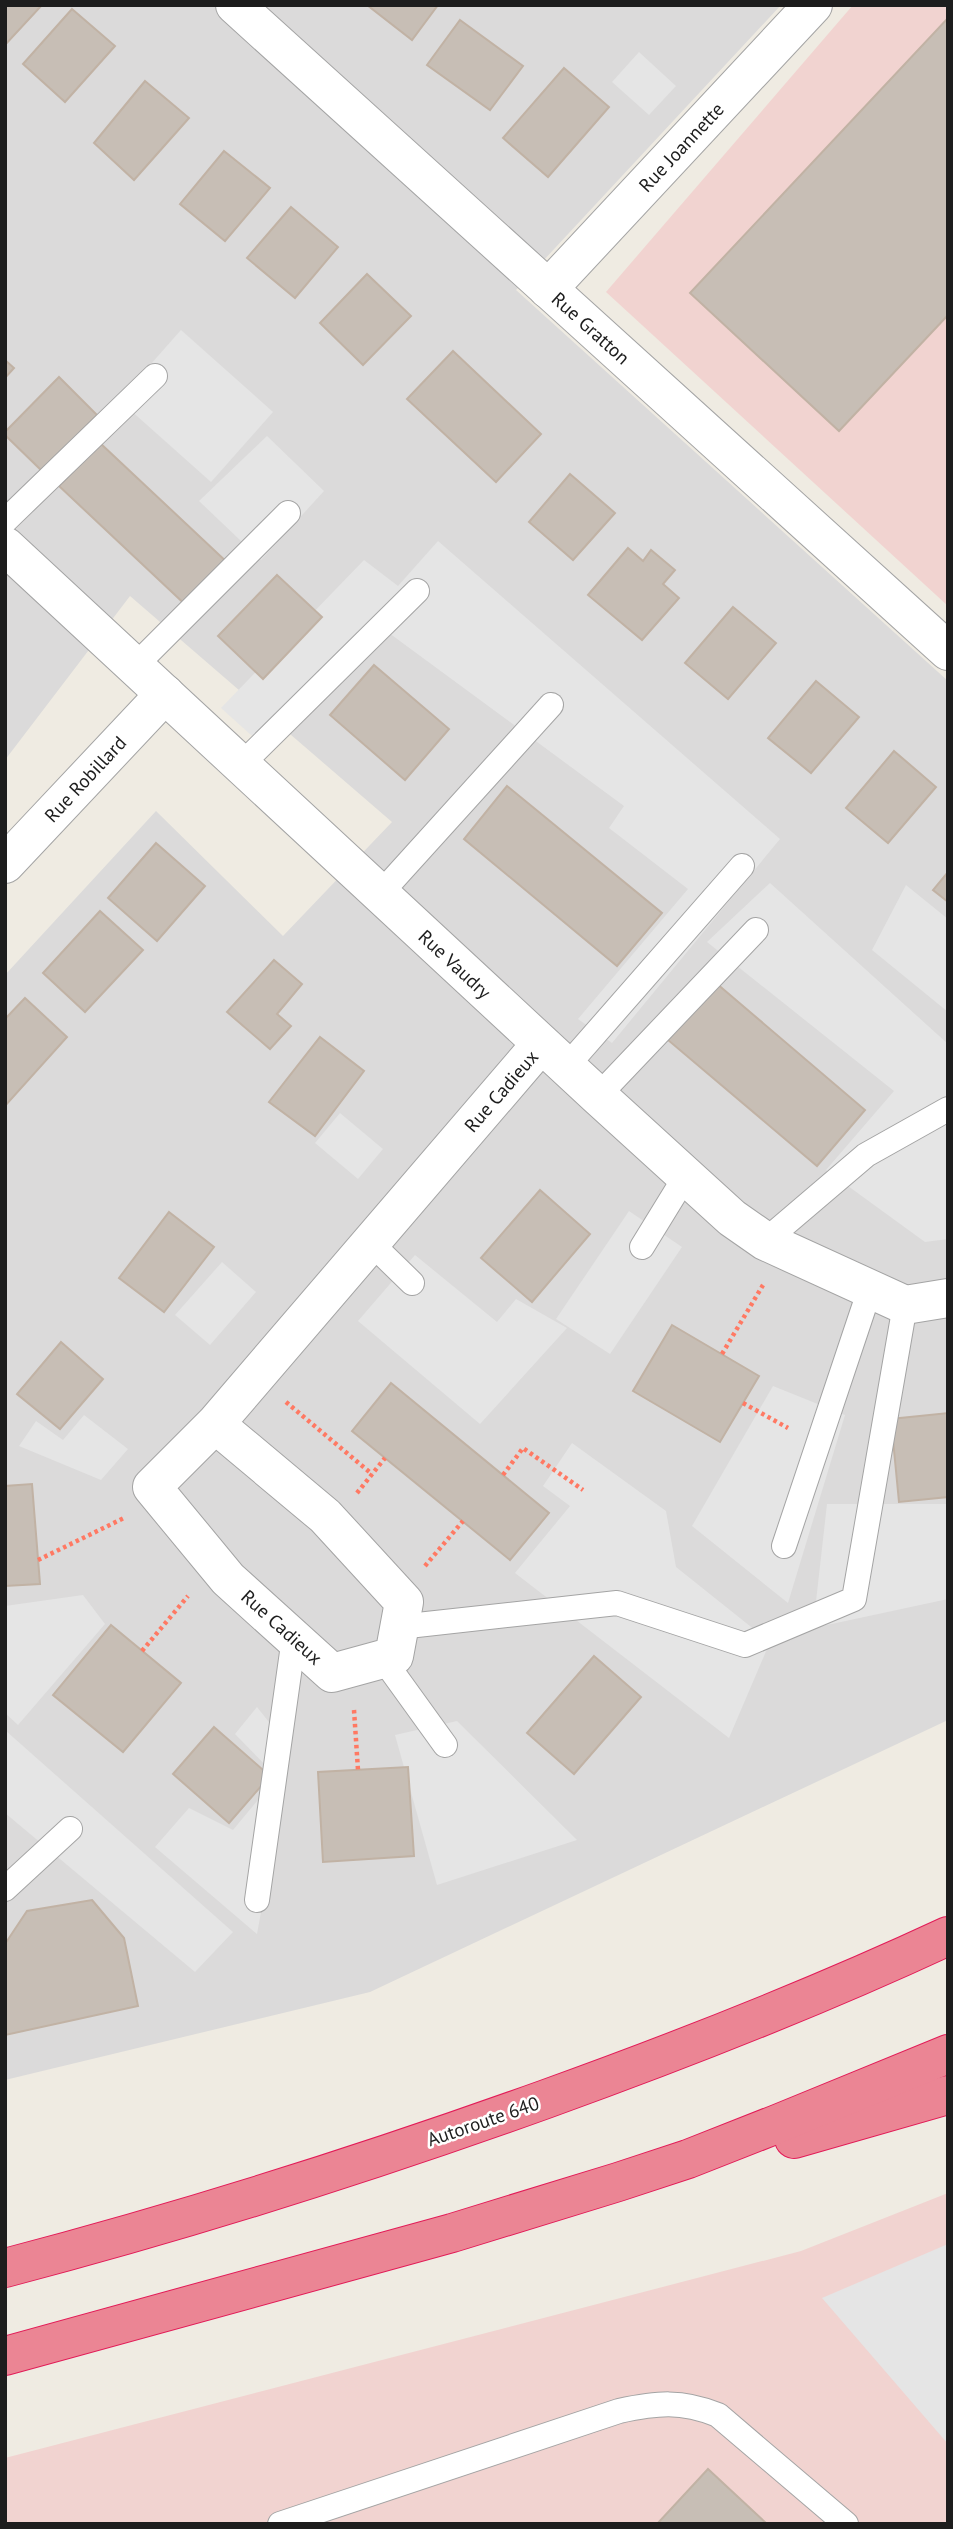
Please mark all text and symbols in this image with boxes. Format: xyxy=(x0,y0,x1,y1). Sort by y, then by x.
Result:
street label: Rue Joannette xyxy=(633,97,729,197)
street label: Rue Gratton xyxy=(547,287,635,369)
street label: Rue Robillard xyxy=(39,731,131,827)
street label: Rue Vaudry xyxy=(414,924,496,1004)
street label: Rue Cadieux xyxy=(459,1045,543,1137)
street label: Rue Cadieux xyxy=(236,1584,328,1670)
street label: Autoroute 640 xyxy=(424,2091,542,2151)

